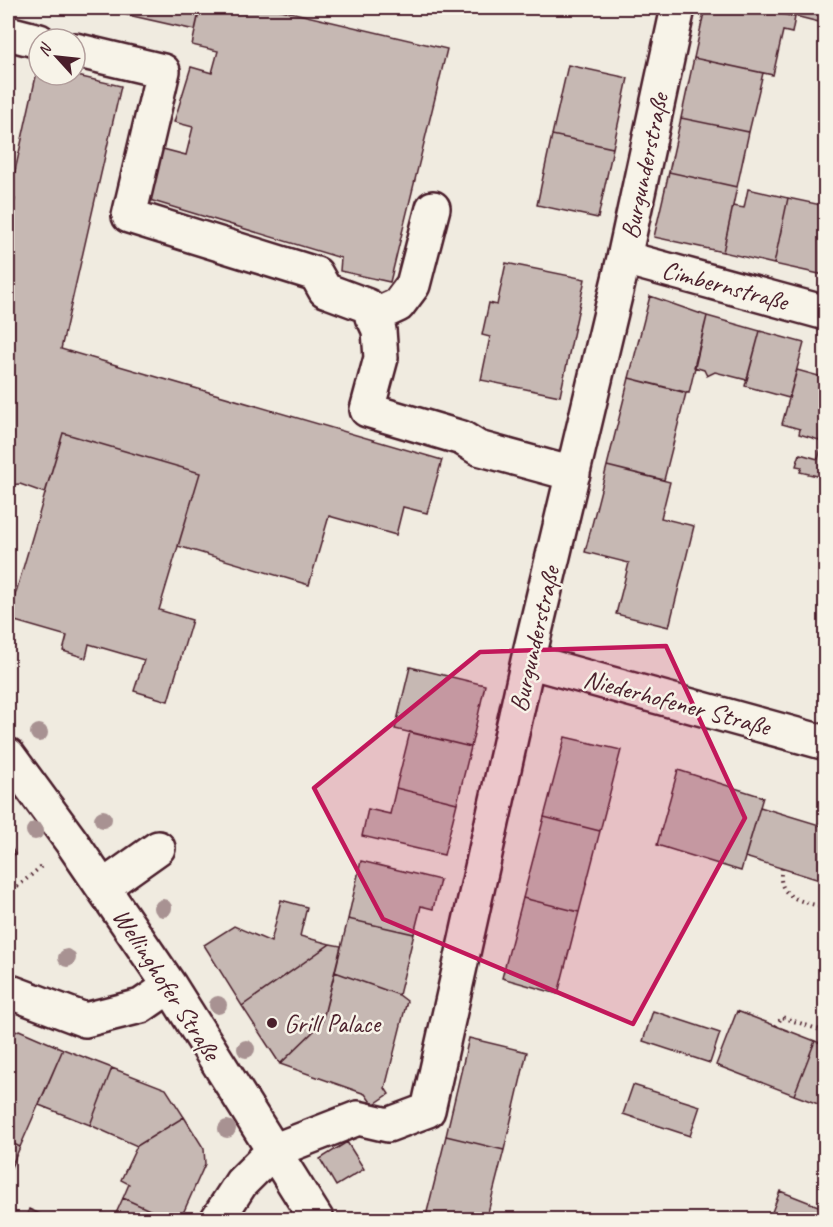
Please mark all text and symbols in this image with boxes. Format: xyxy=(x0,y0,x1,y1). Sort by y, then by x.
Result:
north arrow xyxy=(27,27,87,87)
text: N xyxy=(33,39,57,60)
street label: Burgunderstraße xyxy=(613,88,677,242)
street label: Cimbernstraße xyxy=(658,253,794,319)
street label: Burgunderstraße xyxy=(502,561,568,715)
street label: Niederhofener Straße xyxy=(580,662,776,744)
street label: Wellinghofer Straße xyxy=(105,902,229,1069)
place label: Grill Palace xyxy=(284,1007,382,1040)
marker: Grill Palace xyxy=(265,1016,279,1030)

